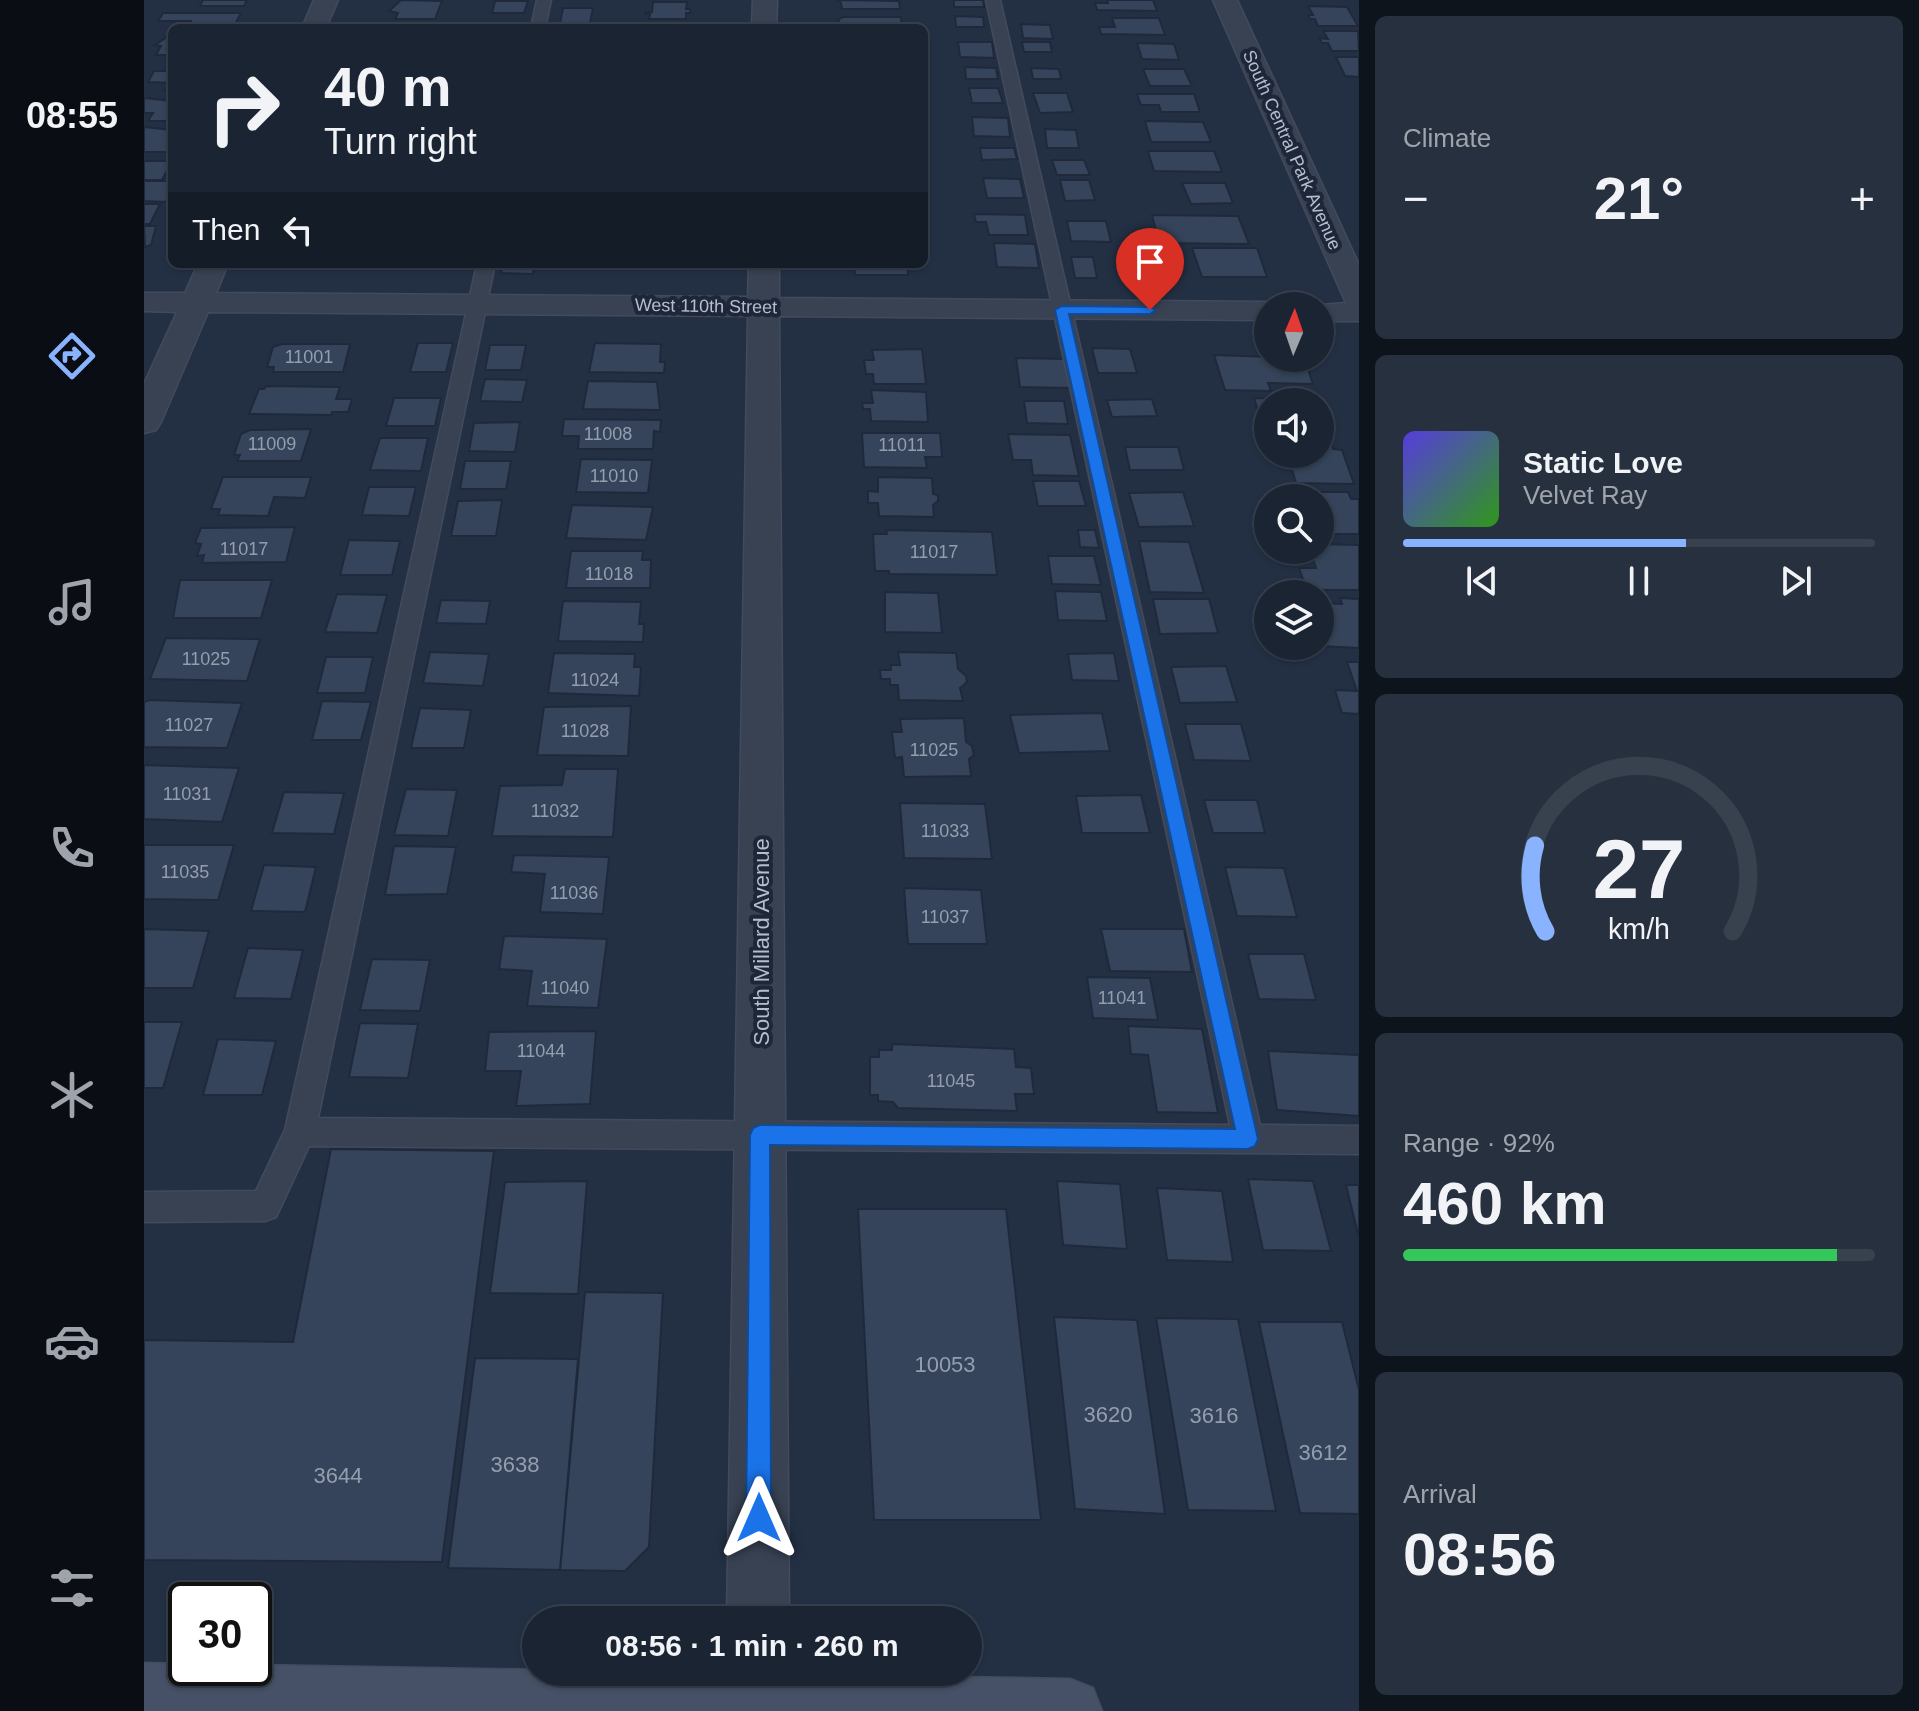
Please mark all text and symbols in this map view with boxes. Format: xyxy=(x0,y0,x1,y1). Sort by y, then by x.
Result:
street label: South Central Park Avenue xyxy=(1239,47,1345,253)
text: 40 m xyxy=(324,55,452,118)
icon: right xyxy=(192,56,296,160)
text: 08:55 xyxy=(26,95,118,136)
text: Turn right xyxy=(324,121,477,162)
text: Climate xyxy=(1403,123,1491,153)
text: 21° xyxy=(1594,165,1684,232)
text: − xyxy=(1403,174,1429,223)
text: + xyxy=(1849,174,1875,223)
icon: left xyxy=(276,208,320,252)
text: Then xyxy=(192,213,260,246)
pin xyxy=(1116,228,1184,310)
icon: arrive xyxy=(1128,240,1172,284)
north arrow xyxy=(1254,292,1334,372)
map controls xyxy=(1254,292,1334,660)
street label: West 110th Street xyxy=(635,295,777,317)
icon: directions xyxy=(44,328,100,384)
house number: 11001 xyxy=(285,347,333,367)
button: sound xyxy=(1254,388,1334,468)
house number: 11008 xyxy=(584,424,632,444)
house number: 11009 xyxy=(248,434,296,454)
house number: 11011 xyxy=(878,435,926,455)
text: Static Love xyxy=(1523,446,1683,479)
house number: 11010 xyxy=(590,466,638,486)
text: Velvet Ray xyxy=(1523,480,1647,510)
button: search xyxy=(1254,484,1334,564)
house number: 11017 xyxy=(220,539,268,559)
house number: 11017 xyxy=(910,542,958,562)
icon: previous xyxy=(1460,559,1504,603)
icon: pause xyxy=(1617,559,1661,603)
icon: next xyxy=(1774,559,1818,603)
house number: 11018 xyxy=(585,564,633,584)
icon: music xyxy=(44,574,100,630)
button: layers xyxy=(1254,580,1334,660)
house number: 11025 xyxy=(182,649,230,669)
house number: 11024 xyxy=(571,670,619,690)
house number: 11027 xyxy=(165,715,213,735)
house number: 11028 xyxy=(561,721,609,741)
house number: 11025 xyxy=(910,740,958,760)
house number: 11031 xyxy=(163,784,211,804)
house number: 11032 xyxy=(531,801,579,821)
icon: phone xyxy=(44,820,100,876)
house number: 11033 xyxy=(921,821,969,841)
text: 27 xyxy=(1593,822,1685,915)
street label: South Millard Avenue xyxy=(749,838,774,1046)
house number: 11035 xyxy=(161,862,209,882)
house number: 11036 xyxy=(550,883,598,903)
house number: 11037 xyxy=(921,907,969,927)
text: km/h xyxy=(1608,913,1670,945)
house number: 11040 xyxy=(541,978,589,998)
house number: 11041 xyxy=(1098,988,1146,1008)
house number: 11044 xyxy=(517,1041,565,1061)
icon: climate xyxy=(44,1067,100,1123)
house number: 11045 xyxy=(927,1071,975,1091)
text: Range · 92% xyxy=(1403,1128,1555,1158)
text: 460 km xyxy=(1403,1170,1607,1237)
icon: car xyxy=(44,1313,100,1369)
house number: 10053 xyxy=(914,1352,976,1377)
house number: 3620 xyxy=(1084,1402,1132,1427)
house number: 3616 xyxy=(1190,1403,1238,1428)
house number: 3612 xyxy=(1299,1440,1347,1465)
house number: 3638 xyxy=(491,1452,539,1477)
house number: 3644 xyxy=(314,1463,362,1488)
position arrow xyxy=(717,1476,801,1560)
text: Arrival xyxy=(1403,1479,1477,1509)
text: 08:56 xyxy=(1403,1521,1556,1588)
icon: filters xyxy=(44,1560,100,1616)
speed limit sign: 30 xyxy=(168,1582,272,1686)
text: 08:56 · 1 min · 260 m xyxy=(605,1629,899,1662)

